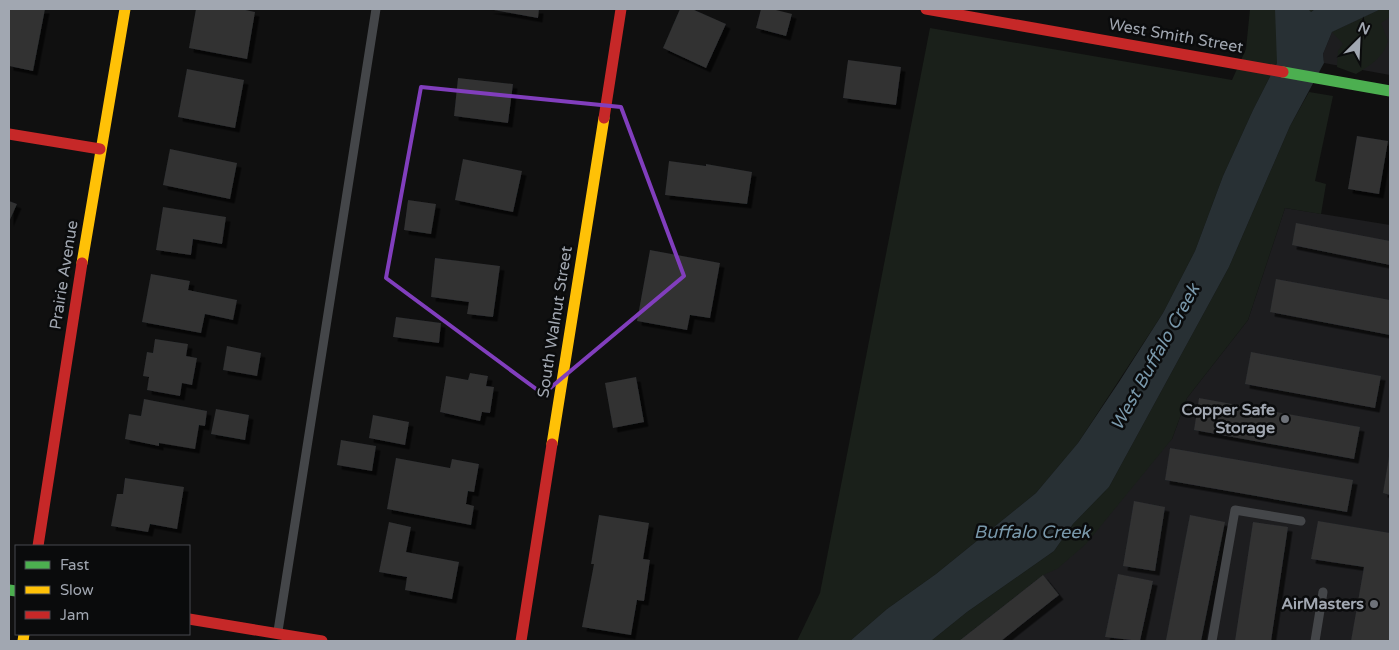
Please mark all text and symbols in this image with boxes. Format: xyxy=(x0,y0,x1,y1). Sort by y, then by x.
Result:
street label: West Smith Street xyxy=(1107,14,1245,58)
north arrow xyxy=(1334,15,1384,65)
text: N xyxy=(1355,19,1373,39)
street label: Prairie Avenue xyxy=(45,219,83,331)
street label: South Walnut Street xyxy=(533,245,577,399)
water label: West Buffalo Creek xyxy=(1106,279,1205,434)
place label: Copper Safe Storage xyxy=(1182,400,1275,438)
marker: Copper Safe Storage xyxy=(1279,413,1291,425)
water label: Buffalo Creek xyxy=(974,521,1091,543)
legend xyxy=(15,545,190,635)
text: Fast xyxy=(60,556,90,574)
text: Slow xyxy=(60,581,94,599)
place label: AirMasters xyxy=(1281,594,1364,614)
marker: AirMasters xyxy=(1368,598,1380,610)
text: Jam xyxy=(60,606,89,624)

